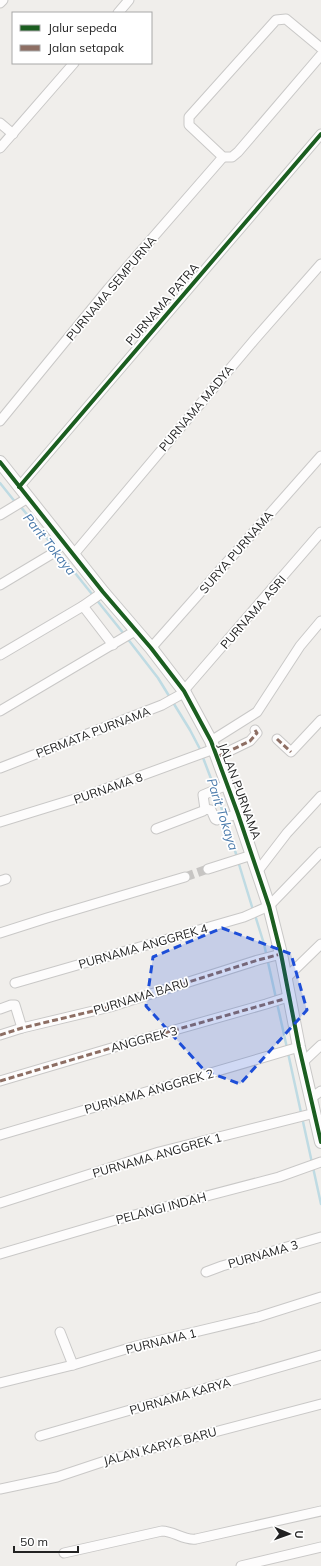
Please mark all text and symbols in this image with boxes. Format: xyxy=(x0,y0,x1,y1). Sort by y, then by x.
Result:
legend xyxy=(12,12,152,64)
text: Jalur sepeda xyxy=(48,20,117,35)
text: Jalan setapak xyxy=(48,40,125,55)
street label: PURNAMA SEMPURNA xyxy=(63,232,159,344)
street label: PURNAMA PATRA xyxy=(122,260,202,348)
street label: PURNAMA MADYA xyxy=(156,362,236,454)
street label: SURYA PURNAMA xyxy=(196,507,276,596)
water label: Parit Tokaya xyxy=(20,510,80,578)
street label: PURNAMA ASRI xyxy=(217,572,289,652)
street label: PERMATA PURNAMA xyxy=(34,703,153,761)
street label: JALAN PURNAMA xyxy=(216,741,265,842)
street label: PURNAMA 8 xyxy=(71,769,145,807)
water label: Parit Tokaya xyxy=(204,776,242,852)
street label: PURNAMA ANGGREK 4 xyxy=(77,920,209,972)
street label: PURNAMA BARU xyxy=(92,974,190,1018)
street label: ANGGREK 3 xyxy=(109,1023,179,1055)
street label: PURNAMA ANGGREK 2 xyxy=(83,1065,215,1117)
street label: PURNAMA ANGGREK 1 xyxy=(91,1129,223,1181)
street label: PELANGI INDAH xyxy=(114,1189,208,1227)
street label: PURNAMA 3 xyxy=(226,1237,300,1271)
street label: PURNAMA 1 xyxy=(124,1325,198,1357)
street label: PURNAMA KARYA xyxy=(128,1374,232,1418)
street label: JALAN KARYA BARU xyxy=(102,1424,218,1468)
north arrow xyxy=(269,1514,309,1554)
scale bar xyxy=(14,1528,78,1554)
text: U xyxy=(292,1530,306,1539)
text: 50 m xyxy=(20,1534,48,1549)

